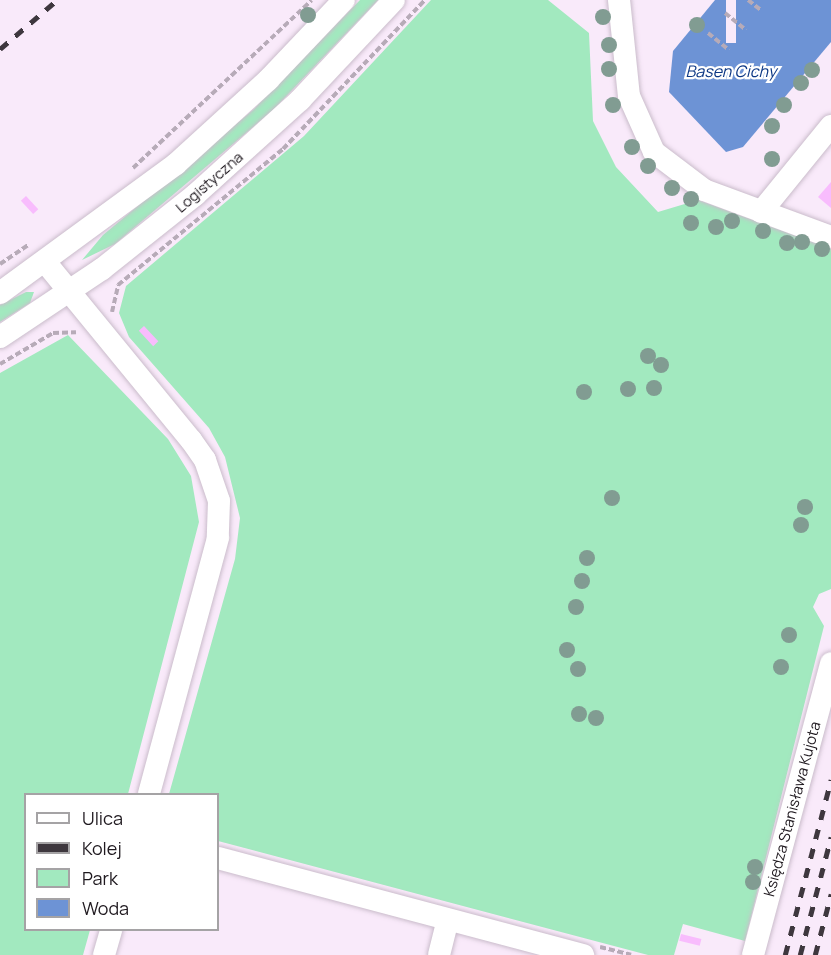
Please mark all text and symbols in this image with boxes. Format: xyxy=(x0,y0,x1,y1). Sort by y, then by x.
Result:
water label: Basen Cichy xyxy=(686,61,776,81)
street label: Logistyczna xyxy=(172,148,246,216)
street label: Księdza Stanisława Kujota xyxy=(760,720,824,898)
legend xyxy=(24,793,219,931)
text: Ulica xyxy=(82,806,123,830)
text: Kolej xyxy=(82,836,122,860)
text: Park xyxy=(82,866,118,890)
text: Woda xyxy=(82,896,129,920)

